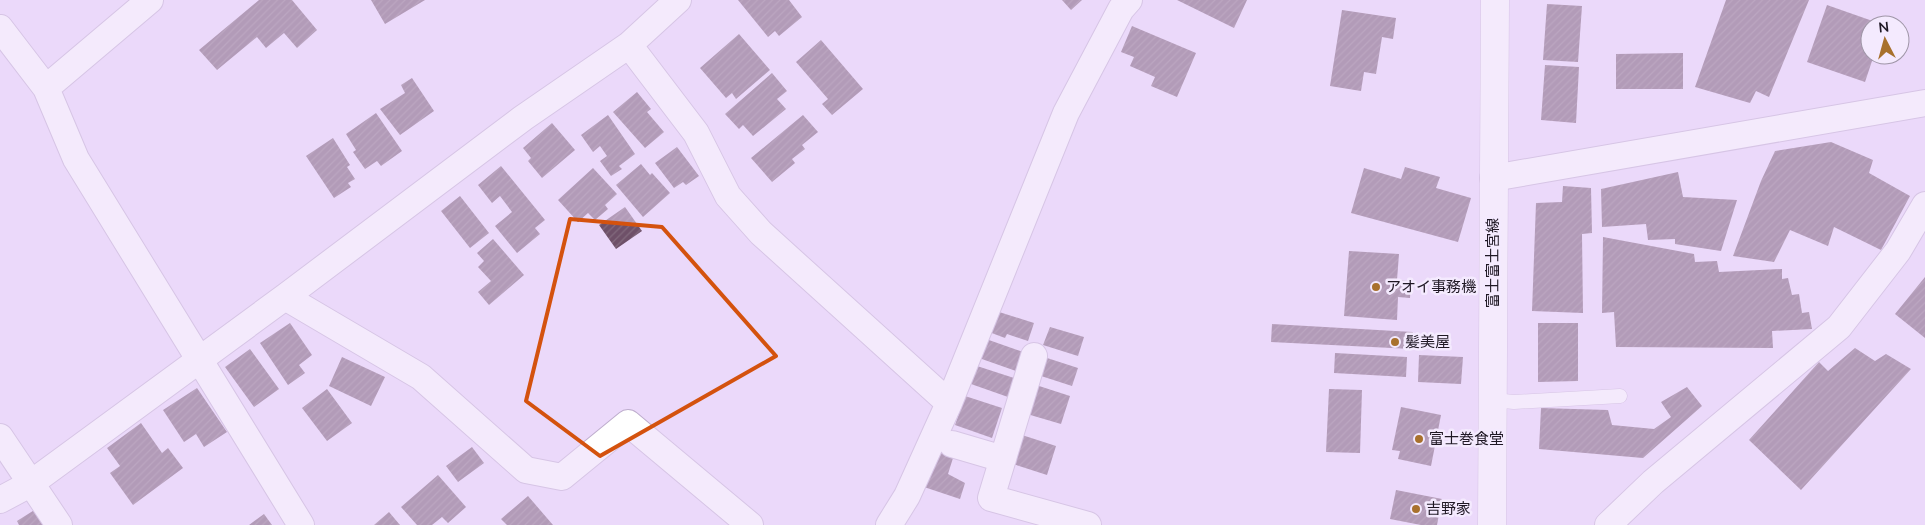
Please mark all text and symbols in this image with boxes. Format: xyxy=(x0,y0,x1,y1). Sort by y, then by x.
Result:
north arrow xyxy=(1860,15,1910,65)
text: N xyxy=(1877,18,1890,37)
street label: 富士富士宮線 xyxy=(1483,218,1502,308)
place label: アオイ事務機 xyxy=(1386,277,1476,296)
marker: アオイ事務機 xyxy=(1370,281,1382,293)
place label: 髪美屋 xyxy=(1405,332,1450,351)
marker: 髪美屋 xyxy=(1389,336,1401,348)
place label: 富士巻食堂 xyxy=(1429,429,1504,448)
marker: 富士巻食堂 xyxy=(1413,433,1425,445)
place label: 吉野家 xyxy=(1426,499,1471,518)
marker: 吉野家 xyxy=(1410,503,1422,515)

